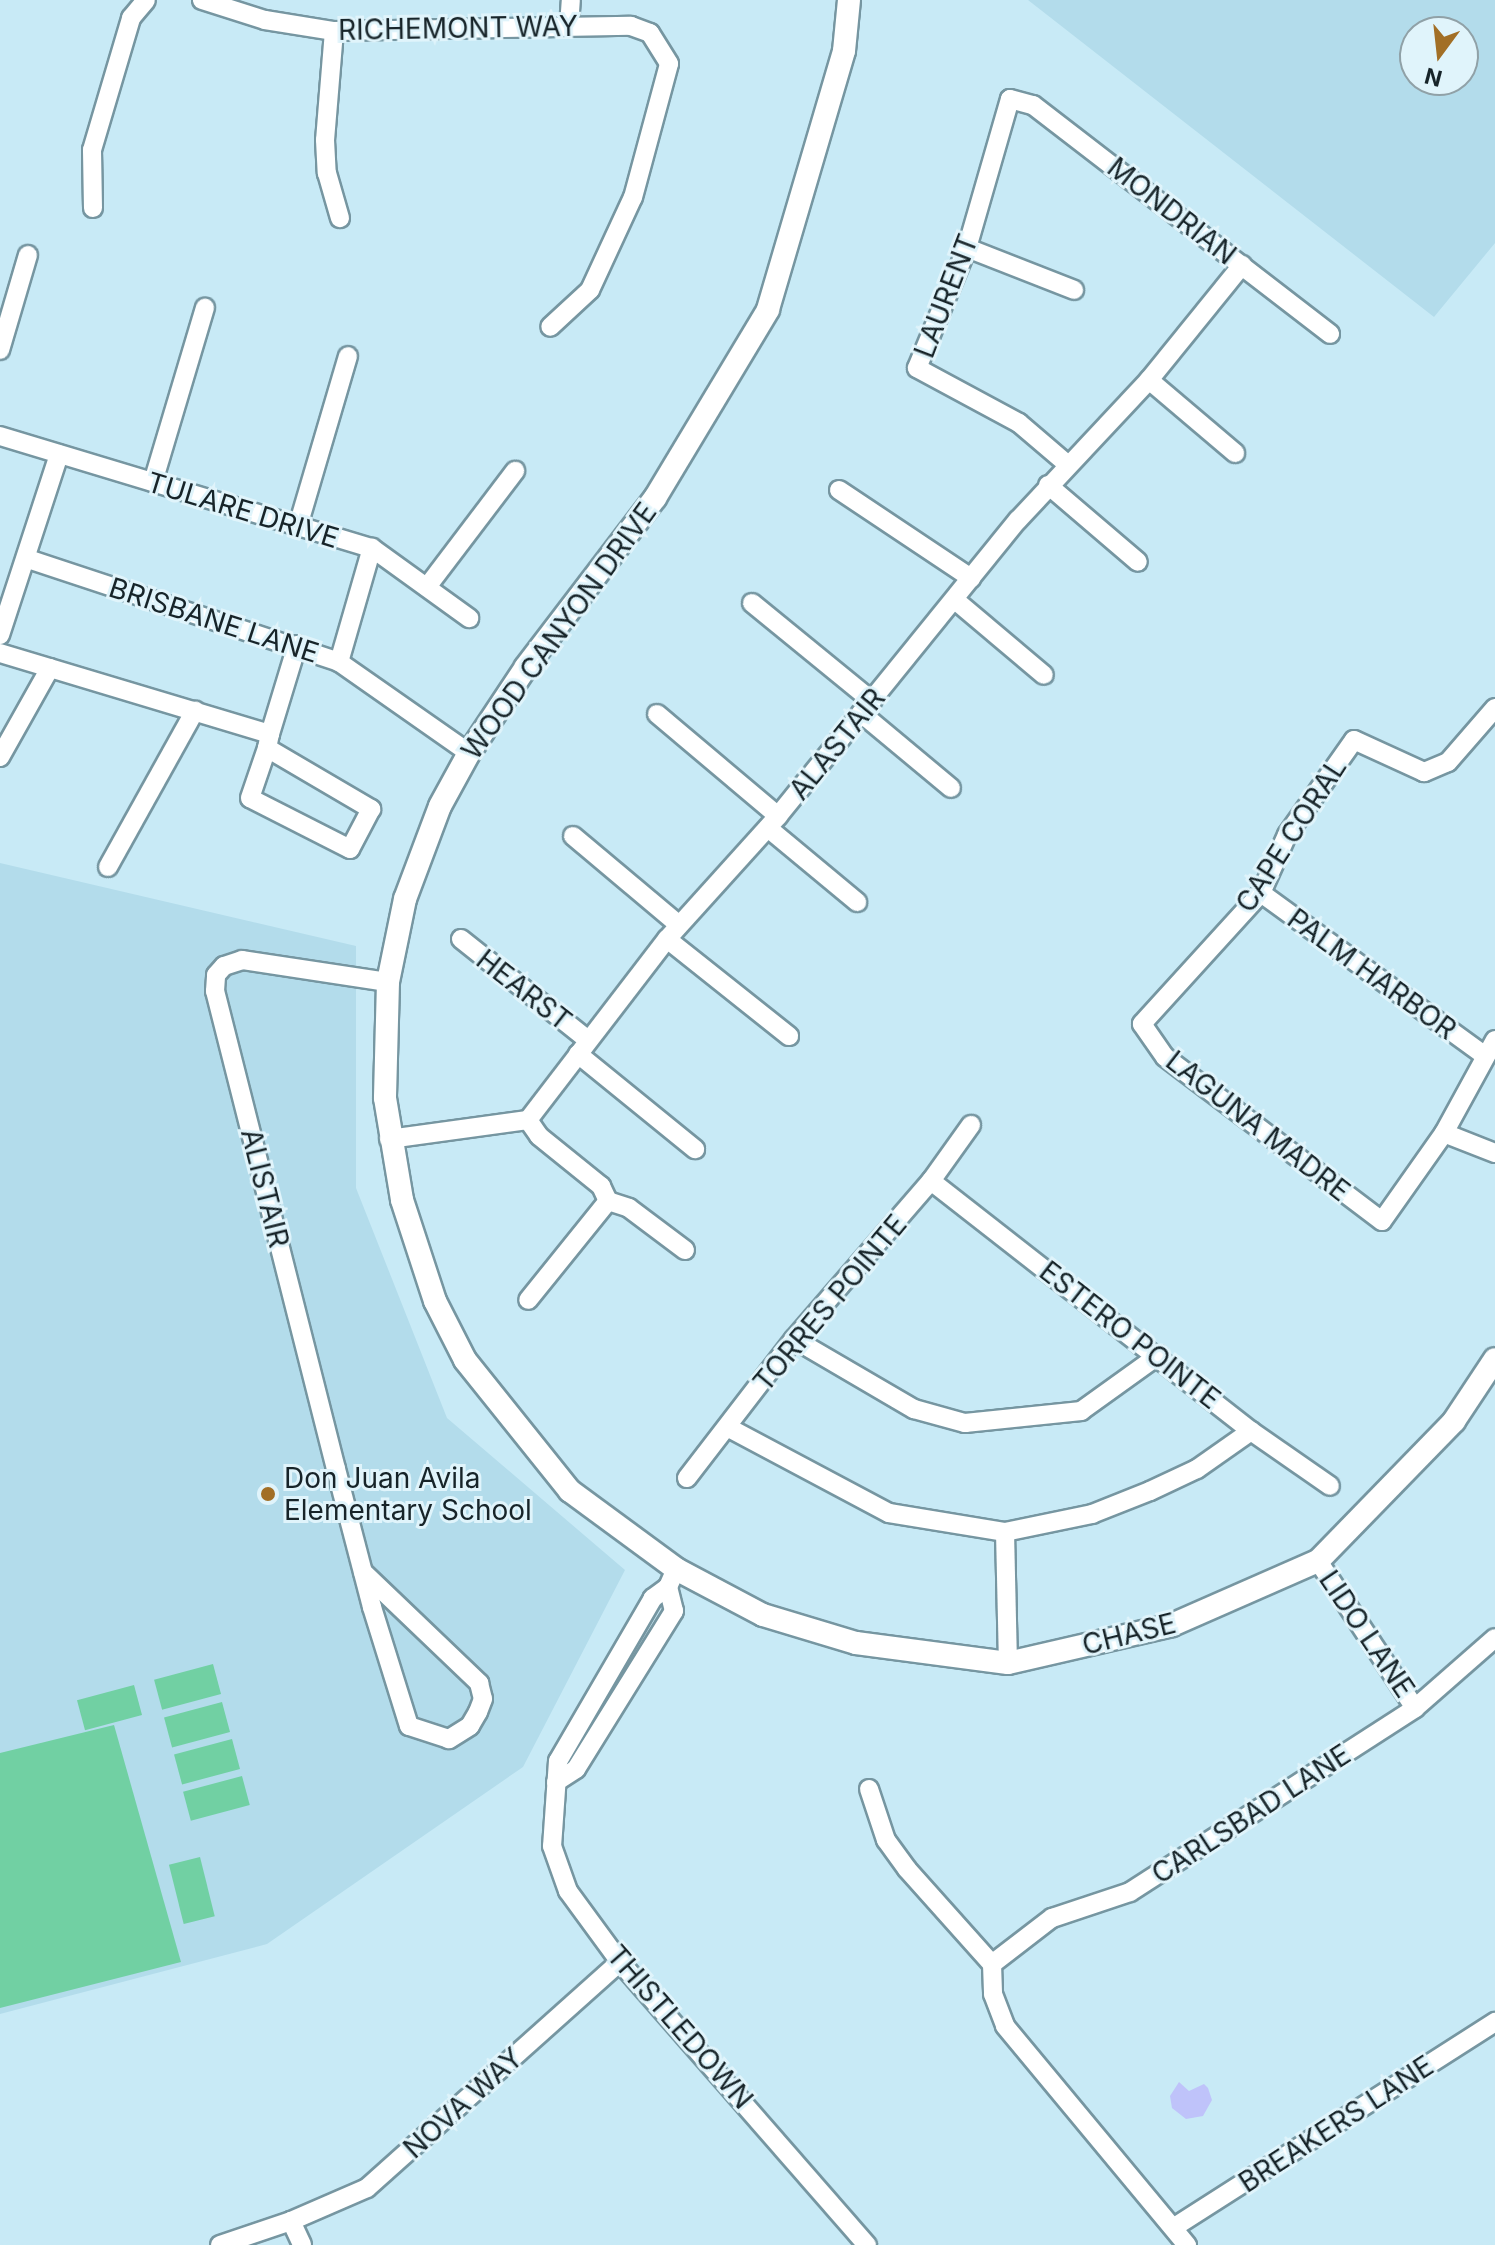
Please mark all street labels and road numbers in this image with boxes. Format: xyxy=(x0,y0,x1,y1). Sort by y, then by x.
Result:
street label: RICHEMONT WAY xyxy=(338,9,578,47)
street label: MONDRIAN xyxy=(1101,150,1243,272)
street label: LAURENT xyxy=(907,230,985,362)
street label: TULARE DRIVE xyxy=(143,465,343,555)
street label: WOOD CANYON DRIVE xyxy=(455,496,663,766)
street label: BRISBANE LANE xyxy=(105,570,323,670)
street label: ALASTAIR xyxy=(782,682,892,806)
street label: CAPE CORAL xyxy=(1229,752,1353,918)
street label: PALM HARBOR xyxy=(1281,902,1463,1046)
street label: HEARST xyxy=(470,943,578,1037)
street label: LAGUNA MADRE xyxy=(1159,1044,1357,1208)
street label: ALISTAIR xyxy=(234,1125,296,1251)
street label: TORRES POINTE xyxy=(746,1208,914,1398)
street label: ESTERO POINTE xyxy=(1033,1254,1227,1416)
street label: LIDO LANE xyxy=(1312,1564,1422,1704)
street label: CHASE xyxy=(1079,1606,1179,1662)
street label: CARLSBAD LANE xyxy=(1145,1737,1357,1891)
street label: THISTLEDOWN xyxy=(600,1938,760,2116)
street label: NOVA WAY xyxy=(397,2041,529,2165)
street label: BREAKERS LANE xyxy=(1232,2049,1440,2199)

